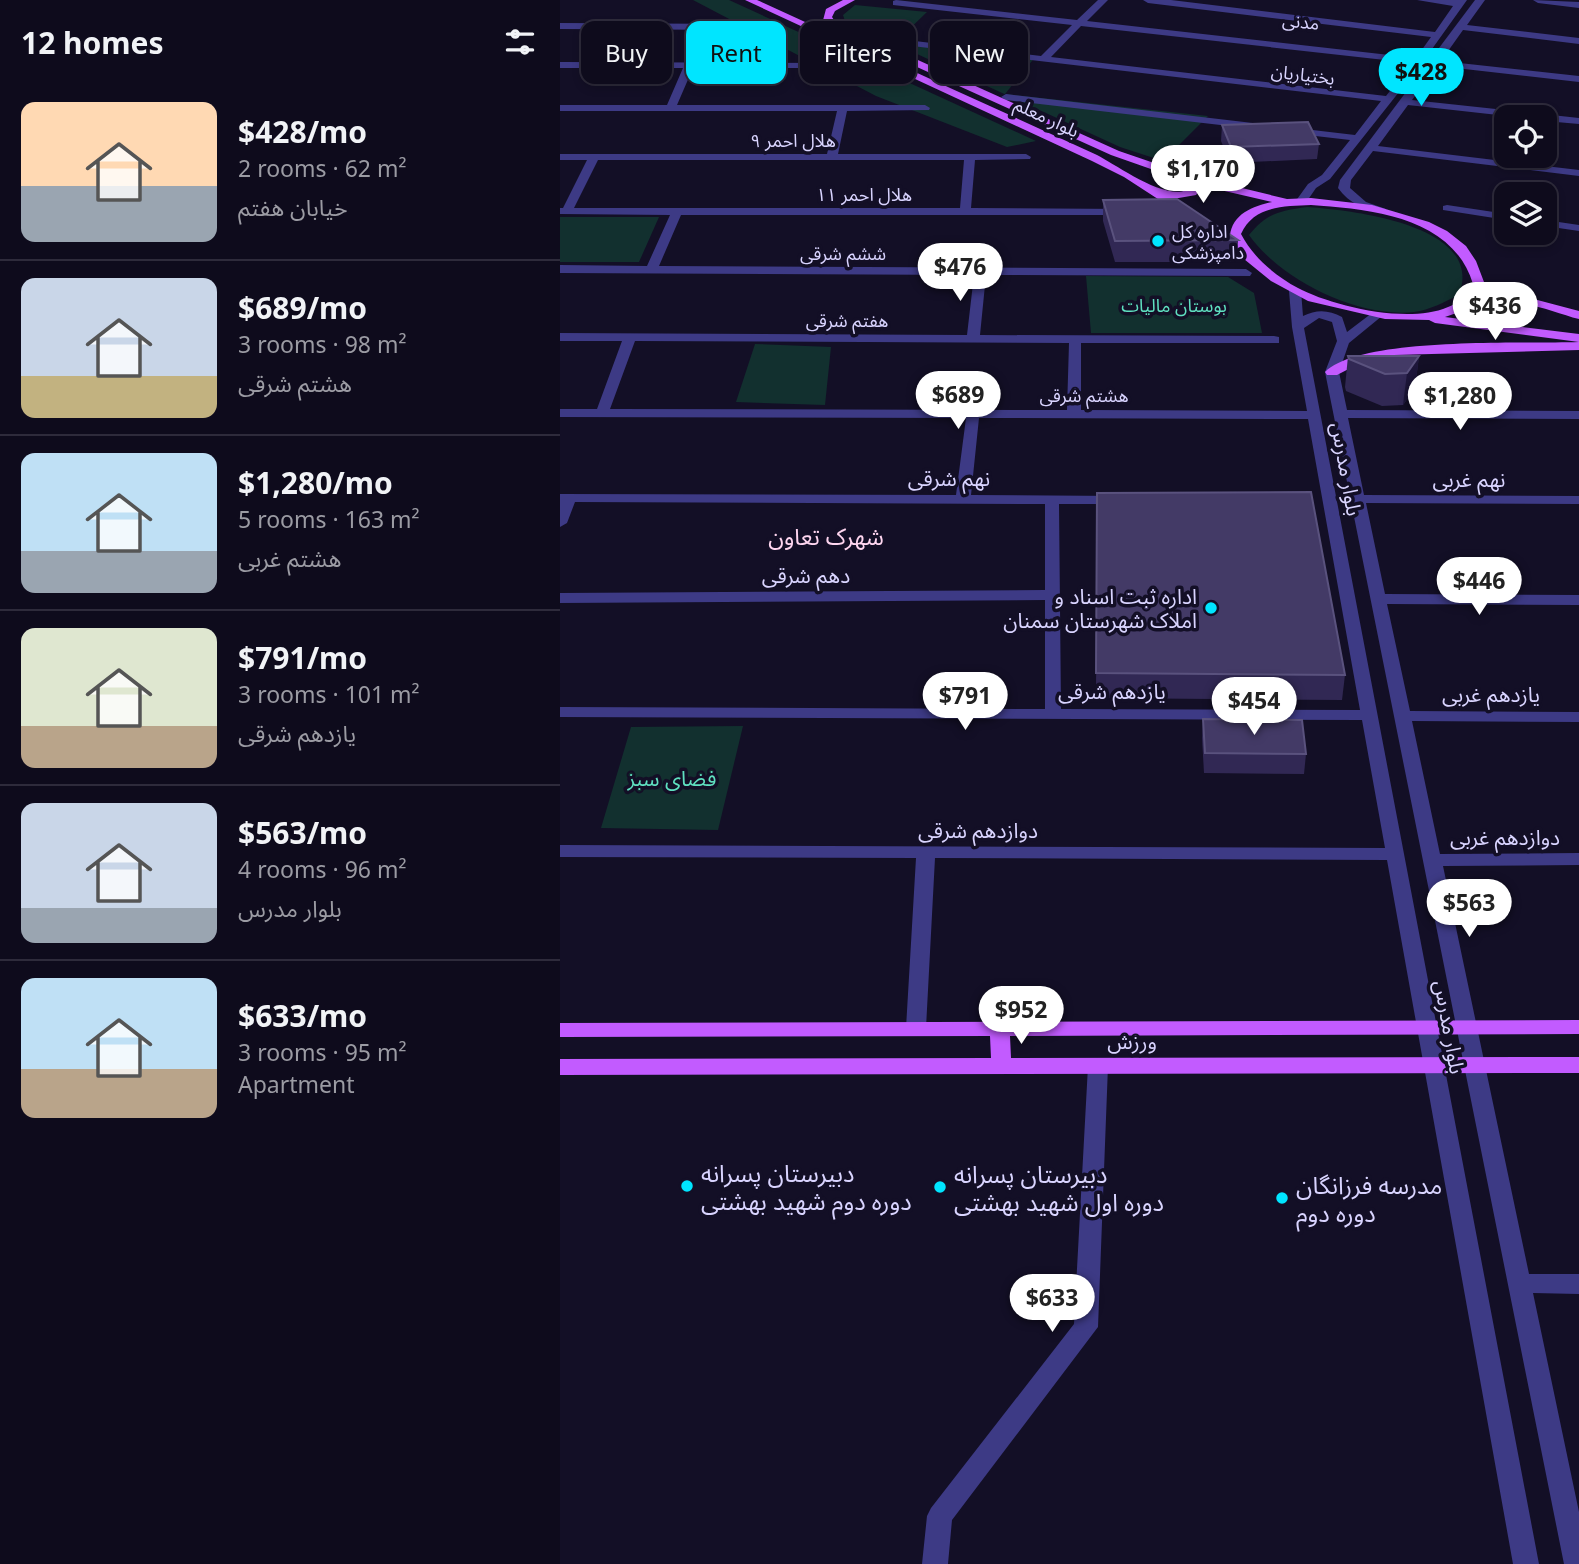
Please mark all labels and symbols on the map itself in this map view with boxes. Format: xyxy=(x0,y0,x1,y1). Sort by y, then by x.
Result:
street label: مدنی xyxy=(1281,7,1321,35)
pin: $428 xyxy=(1380,48,1462,108)
street label: بختیاریان xyxy=(1270,58,1336,90)
street label: بلوار معلم xyxy=(1010,92,1083,144)
street label: هلال احمر ۹ xyxy=(750,128,836,152)
pin: $1,170 xyxy=(1146,146,1260,205)
street label: هلال احمر ۱۱ xyxy=(816,182,912,206)
place label: اداره کل دامپزشکی xyxy=(1172,219,1244,264)
marker: اداره کل دامپزشکی xyxy=(1150,233,1166,249)
street label: ششم شرقی xyxy=(800,241,886,267)
pin: $476 xyxy=(919,244,1001,303)
pin: $436 xyxy=(1454,282,1536,342)
park label: بوستان مالیات xyxy=(1121,293,1227,317)
street label: هفتم شرقی xyxy=(806,308,888,334)
pin: $689 xyxy=(917,372,999,431)
pin: $1,280 xyxy=(1403,372,1517,432)
street label: هشتم شرقی xyxy=(1039,383,1129,409)
street label: بلوار مدرس xyxy=(1325,420,1369,518)
street label: نهم شرقی xyxy=(908,464,990,494)
street label: نهم غربی xyxy=(1433,465,1505,495)
district label: شهرک تعاون xyxy=(768,520,884,552)
pin: $446 xyxy=(1438,558,1520,617)
street label: دهم شرقی xyxy=(762,561,850,591)
place label: اداره ثبت اسناد و املاک شهرستان سمنان xyxy=(1003,582,1197,634)
marker: اداره ثبت اسناد و املاک شهرستان سمنان xyxy=(1203,600,1219,616)
pin: $791 xyxy=(924,672,1006,732)
street label: یازدهم شرقی xyxy=(1058,677,1166,707)
pin: $454 xyxy=(1213,678,1295,737)
street label: یازدهم غربی xyxy=(1442,680,1540,710)
park label: فضای سبز xyxy=(627,764,716,792)
street label: دوازدهم شرقی xyxy=(918,816,1038,846)
street label: دوازدهم غربی xyxy=(1450,823,1560,853)
pin: $563 xyxy=(1428,880,1510,939)
street label: بلوار مدرس xyxy=(1428,978,1472,1076)
pin: $952 xyxy=(980,986,1062,1046)
street label: ورزش xyxy=(1107,1027,1157,1055)
place label: دبیرستان پسرانه دوره دوم شهید بهشتی xyxy=(701,1156,912,1220)
place label: دبیرستان پسرانه دوره اول شهید بهشتی xyxy=(954,1157,1164,1218)
place label: مدرسه فرزانگان دوره دوم xyxy=(1296,1168,1442,1232)
marker: دبیرستان پسرانه دوره دوم شهید بهشتی xyxy=(679,1178,695,1194)
marker: دبیرستان پسرانه دوره اول شهید بهشتی xyxy=(932,1179,948,1195)
marker: مدرسه فرزانگان دوره دوم xyxy=(1274,1190,1290,1206)
pin: $633 xyxy=(1011,1274,1093,1334)

